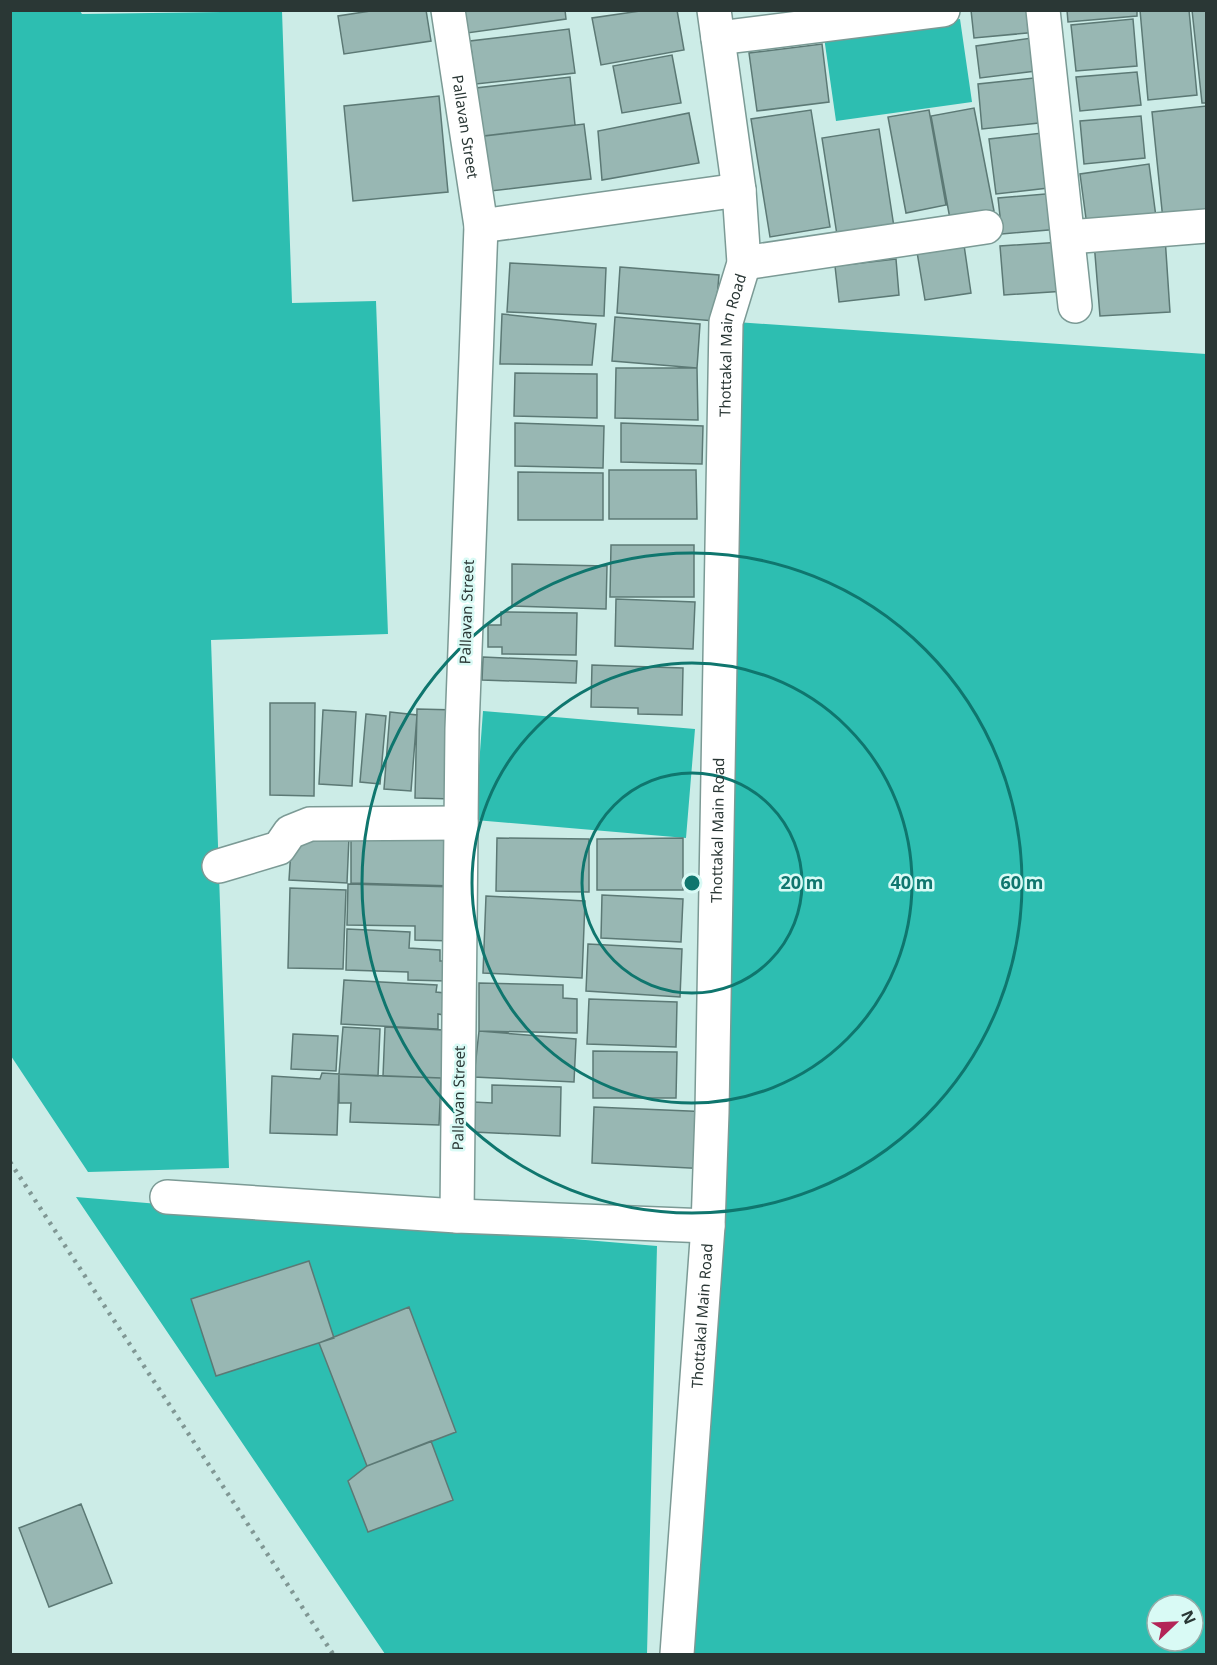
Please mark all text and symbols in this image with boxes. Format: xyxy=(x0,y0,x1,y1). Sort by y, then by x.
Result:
street label: Pallavan Street xyxy=(448,73,484,181)
street label: Thottakal Main Road xyxy=(714,271,750,417)
street label: Pallavan Street xyxy=(454,559,478,665)
street label: Thottakal Main Road xyxy=(706,757,728,903)
text: 20 m xyxy=(781,870,823,894)
text: 40 m xyxy=(891,870,933,894)
text: 60 m xyxy=(1001,870,1043,894)
centre of rings xyxy=(682,873,702,893)
street label: Pallavan Street xyxy=(447,1045,469,1151)
street label: Thottakal Main Road xyxy=(686,1243,717,1389)
north arrow xyxy=(1145,1593,1205,1653)
text: N xyxy=(1176,1607,1201,1627)

